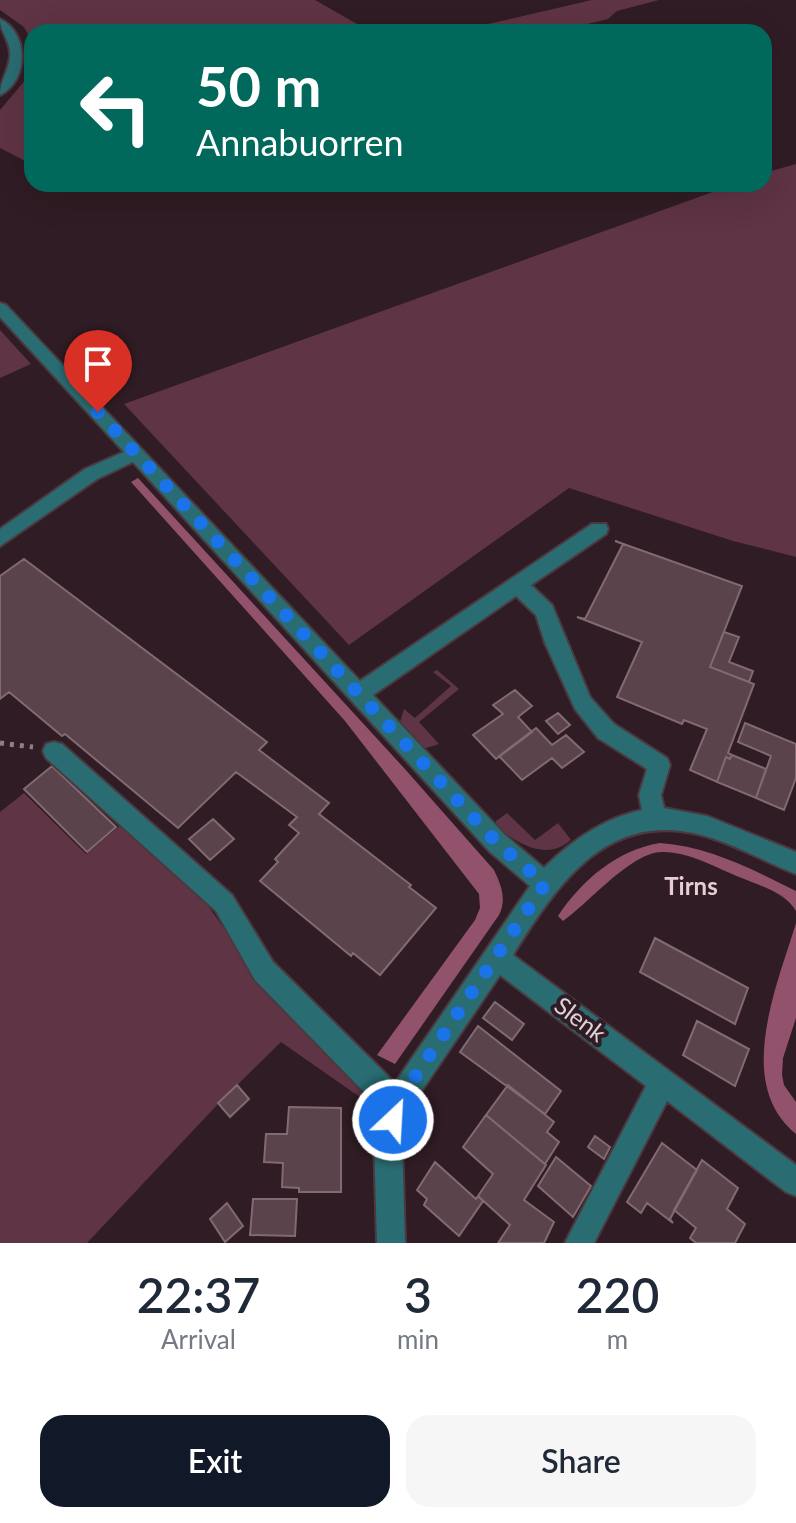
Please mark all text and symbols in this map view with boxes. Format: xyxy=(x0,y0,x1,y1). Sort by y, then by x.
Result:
text: 50 m xyxy=(196,52,321,119)
icon: left xyxy=(64,56,168,160)
text: Annabuorren xyxy=(196,120,404,164)
pin xyxy=(64,330,132,412)
icon: arrive xyxy=(76,342,120,386)
district label: Tirns xyxy=(664,871,718,900)
street label: Slenk xyxy=(550,990,613,1048)
position arrow xyxy=(351,1078,435,1162)
text: 22:37 xyxy=(137,1266,260,1323)
text: 3 xyxy=(404,1266,432,1323)
text: 220 xyxy=(576,1266,659,1323)
text: Arrival xyxy=(161,1323,236,1355)
text: min xyxy=(397,1323,439,1355)
text: m xyxy=(607,1323,628,1355)
button: Exit xyxy=(40,1415,390,1507)
button: Share xyxy=(406,1415,756,1507)

